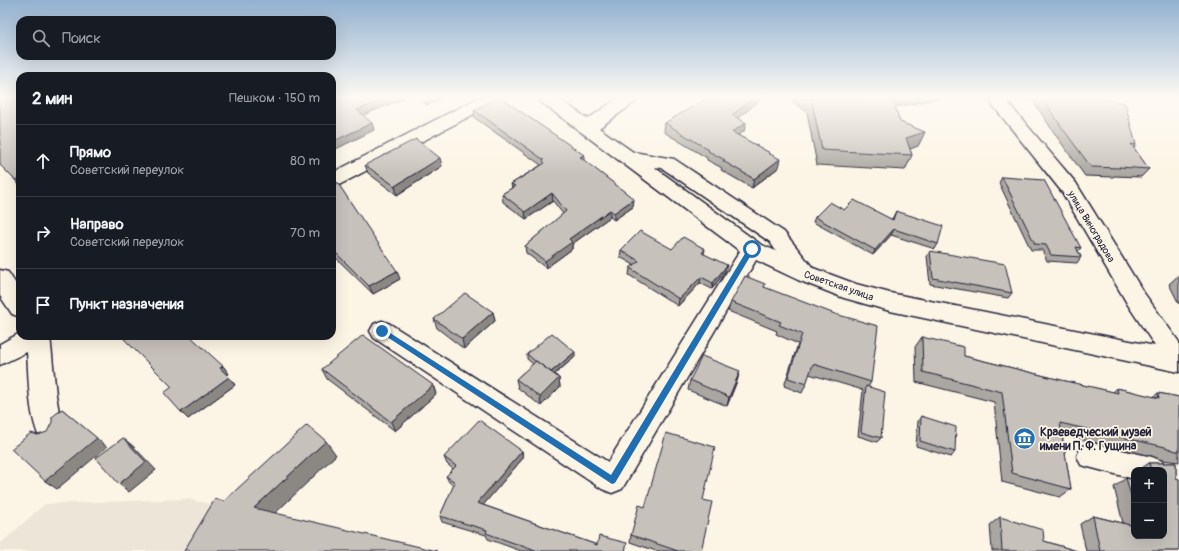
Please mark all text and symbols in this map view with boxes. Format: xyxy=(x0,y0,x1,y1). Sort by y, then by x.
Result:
search box xyxy=(16,16,336,60)
icon: search xyxy=(30,27,52,49)
text: Поиск xyxy=(62,29,101,48)
text: 2 мин xyxy=(32,88,72,109)
text: Пешком · 150 m xyxy=(229,90,320,106)
text: Прямо xyxy=(70,143,111,162)
icon: ahead xyxy=(32,150,54,172)
text: 80 m xyxy=(290,153,320,169)
text: Советский переулок xyxy=(70,162,184,178)
street label: улица Виноградова xyxy=(1065,188,1117,265)
text: Направо xyxy=(70,215,124,234)
icon: right xyxy=(32,222,54,244)
text: 70 m xyxy=(290,225,320,241)
text: Советский переулок xyxy=(70,234,184,250)
route start xyxy=(743,240,761,258)
street label: Советская улица xyxy=(802,268,875,304)
icon: arrive xyxy=(32,294,54,316)
text: Пункт назначения xyxy=(70,295,184,314)
route end xyxy=(373,322,391,340)
place label: Краеведческий музей имени П. Ф. Гущина xyxy=(1039,425,1152,454)
museum icon: Краеведческий музей имени П. Ф. Гущина xyxy=(1011,426,1037,452)
map controls xyxy=(1131,467,1167,539)
button: + xyxy=(1131,467,1167,503)
button: − xyxy=(1131,503,1167,539)

